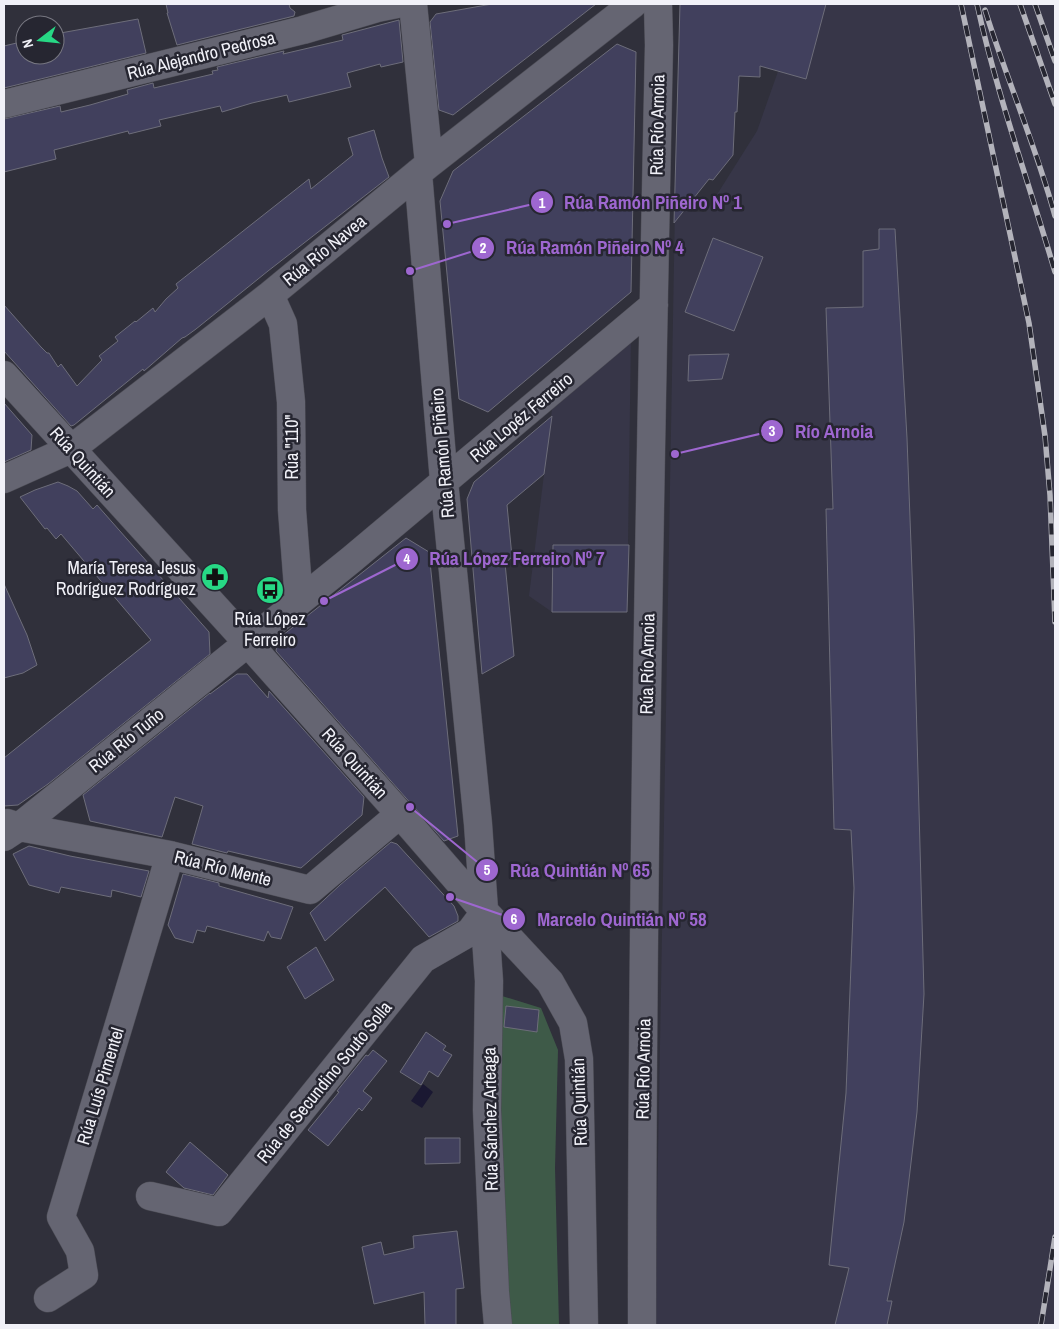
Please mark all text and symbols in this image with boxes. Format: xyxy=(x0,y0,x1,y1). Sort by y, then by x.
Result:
north arrow xyxy=(15,15,65,65)
street label: Rúa Alejandro Pedrosa xyxy=(124,25,278,85)
text: N xyxy=(18,37,37,50)
street label: Rúa Río Arnoia xyxy=(644,74,670,176)
callout: Rúa Ramón Piñeiro Nº 1 xyxy=(529,185,752,219)
text: Rúa Ramón Piñeiro Nº 1 xyxy=(564,189,742,215)
text: 1 xyxy=(539,192,546,213)
street label: Rúa Río Navea xyxy=(277,209,371,291)
callout: Rúa Ramón Piñeiro Nº 4 xyxy=(471,231,694,265)
text: Rúa Ramón Piñeiro Nº 4 xyxy=(506,234,684,260)
text: 2 xyxy=(480,237,487,258)
street label: Rúa Lopéz Ferreiro xyxy=(464,367,578,467)
street label: Rúa Ramón Piñeiro xyxy=(424,387,460,519)
street label: Rúa "110" xyxy=(279,414,304,480)
callout: Río Arnoia xyxy=(759,414,883,448)
text: Río Arnoia xyxy=(795,418,873,444)
text: 3 xyxy=(769,420,776,441)
street label: Rúa Quintián xyxy=(44,421,122,503)
callout: Rúa López Ferreiro Nº 7 xyxy=(394,542,615,576)
text: Rúa López Ferreiro Nº 7 xyxy=(429,545,605,571)
text: 4 xyxy=(404,548,411,569)
place label: María Teresa Jesus Rodríguez Rodríguez xyxy=(56,555,196,601)
pharmacy icon: María Teresa Jesus Rodríguez Rodríguez xyxy=(200,562,230,592)
bus stop icon: Rúa López Ferreiro xyxy=(255,575,285,605)
place label: Rúa López Ferreiro xyxy=(234,606,306,652)
street label: Rúa Río Arnoia xyxy=(634,613,660,715)
street label: Rúa Río Tuño xyxy=(83,702,169,778)
street label: Rúa Quintián xyxy=(316,722,394,804)
street label: Rúa Río Mente xyxy=(172,844,274,892)
callout: Rúa Quintián Nº 65 xyxy=(475,853,660,887)
text: Rúa Quintián Nº 65 xyxy=(510,857,650,883)
text: 5 xyxy=(484,859,491,880)
callout: Marcelo Quintián Nº 58 xyxy=(502,902,716,936)
text: Marcelo Quintián Nº 58 xyxy=(537,906,707,932)
text: 6 xyxy=(511,908,518,929)
street label: Rúa de Secundino Souto Solla xyxy=(251,996,397,1168)
street label: Rúa Río Arnoia xyxy=(630,1018,656,1120)
street label: Rúa Luís Pimentel xyxy=(70,1024,130,1148)
street label: Rúa Sánchez Arteaga xyxy=(476,1047,504,1191)
street label: Rúa Quintián xyxy=(565,1058,593,1146)

